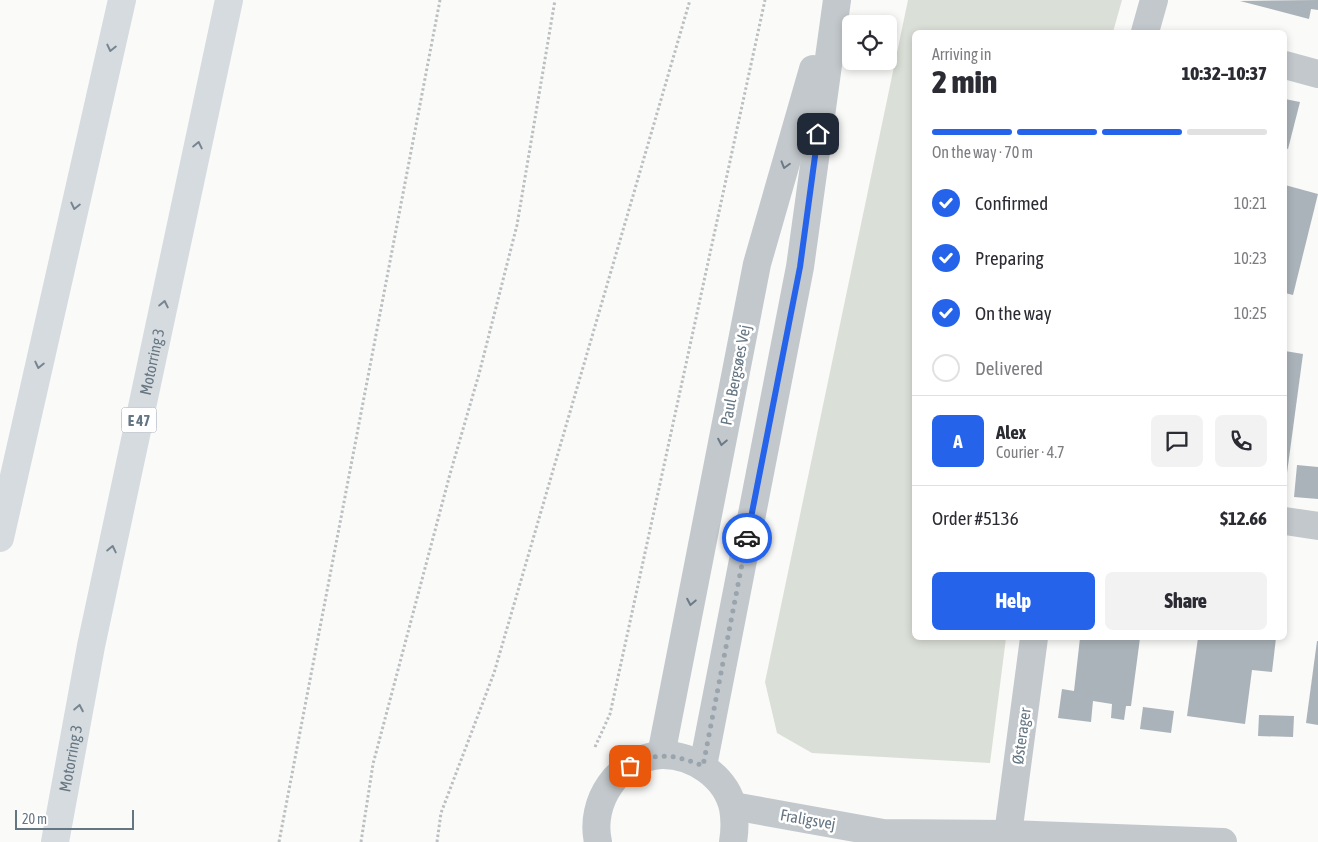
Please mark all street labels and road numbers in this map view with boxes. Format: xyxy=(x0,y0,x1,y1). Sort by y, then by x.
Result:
street label: Paul Bergsøes Vej xyxy=(716,323,755,427)
street label: Motorring 3 xyxy=(136,327,168,397)
road number: E 47 xyxy=(122,408,156,432)
street label: Østerager xyxy=(1008,706,1035,766)
street label: Motorring 3 xyxy=(55,723,85,793)
street label: Fraligsvej xyxy=(779,805,837,834)

